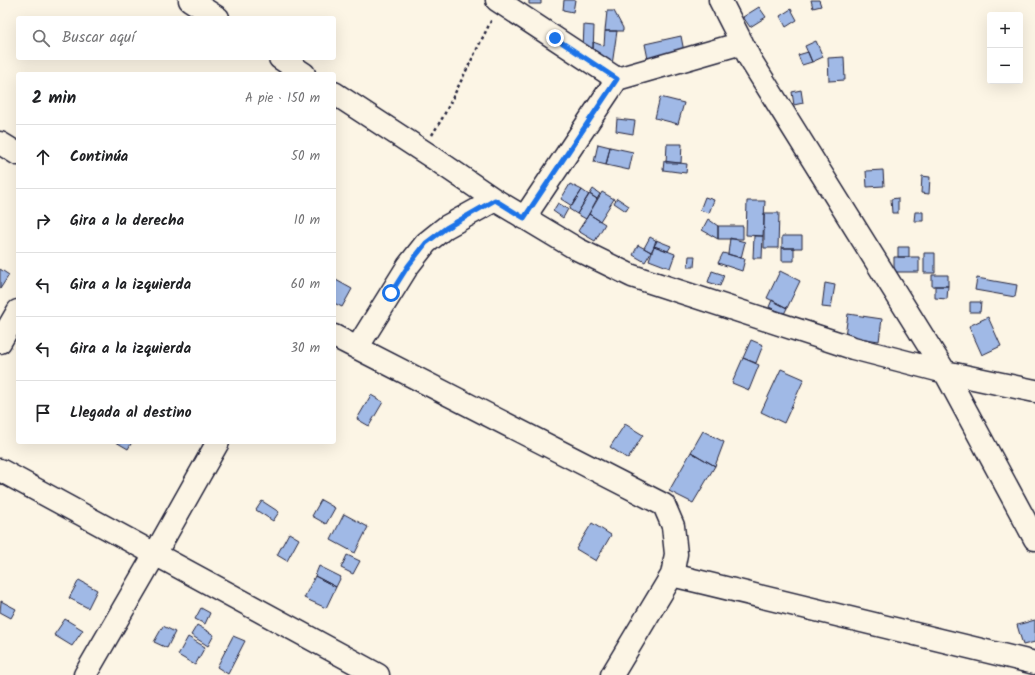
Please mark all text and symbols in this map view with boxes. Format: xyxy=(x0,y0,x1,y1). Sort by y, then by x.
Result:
map controls xyxy=(987,12,1023,84)
button: + xyxy=(987,12,1023,48)
search box xyxy=(16,16,336,60)
text: Buscar aquí xyxy=(62,26,135,50)
icon: search xyxy=(30,27,52,49)
route end xyxy=(546,29,564,47)
button: − xyxy=(987,48,1023,84)
text: 2 min xyxy=(32,85,76,112)
text: A pie · 150 m xyxy=(245,88,320,109)
text: Continúa xyxy=(70,145,128,169)
icon: ahead xyxy=(32,146,54,168)
text: 50 m xyxy=(291,146,320,167)
text: Gira a la derecha xyxy=(70,209,184,233)
icon: right xyxy=(32,210,54,232)
text: 10 m xyxy=(294,210,320,231)
text: Gira a la izquierda xyxy=(70,273,191,297)
icon: left xyxy=(32,274,54,296)
text: 60 m xyxy=(291,274,320,295)
route start xyxy=(382,284,400,302)
text: Gira a la izquierda xyxy=(70,337,191,361)
icon: left xyxy=(32,338,54,360)
text: 30 m xyxy=(291,338,320,359)
text: Llegada al destino xyxy=(70,401,192,425)
icon: arrive xyxy=(32,402,54,424)

